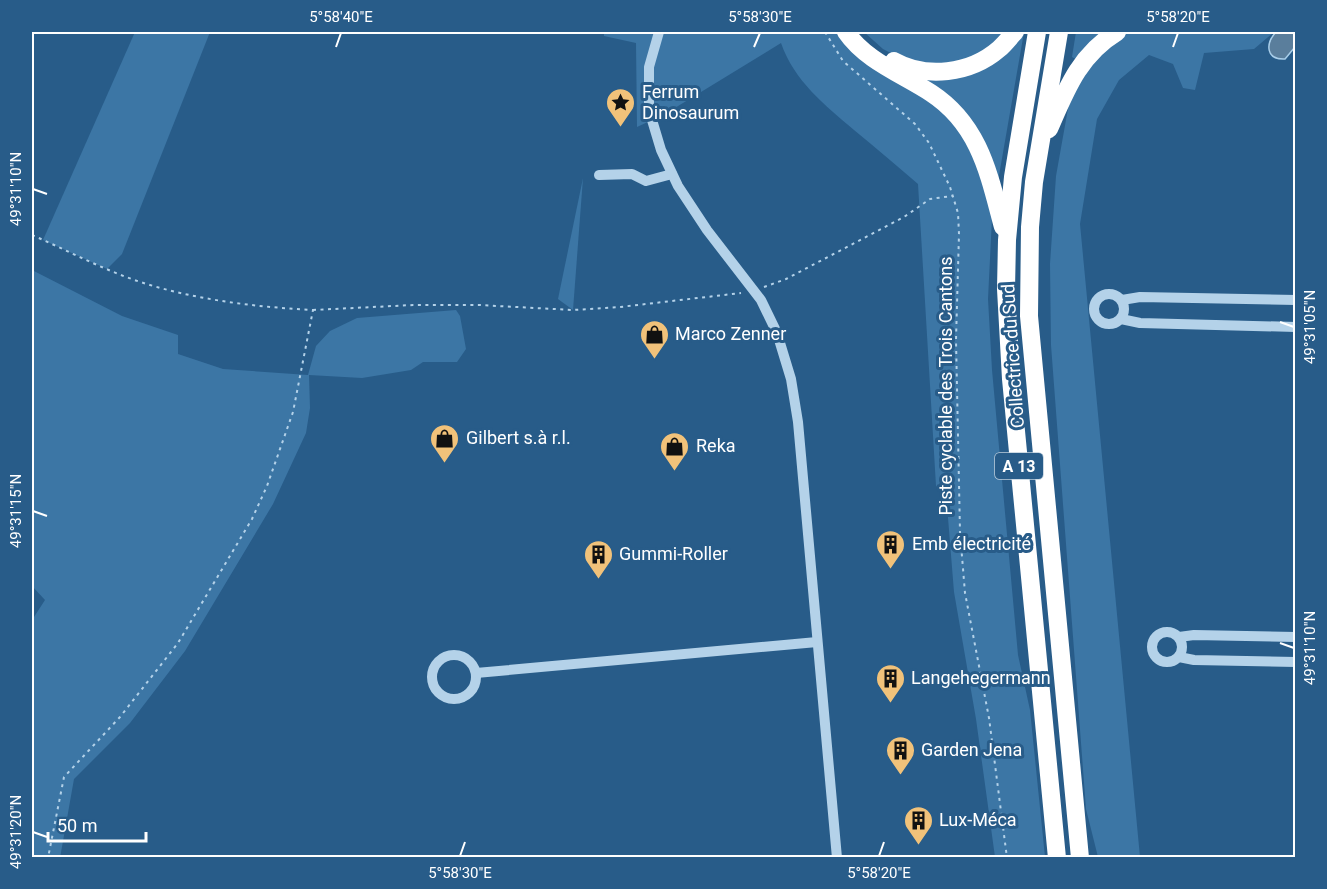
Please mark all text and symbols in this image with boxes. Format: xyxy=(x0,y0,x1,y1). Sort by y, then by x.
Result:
text: 5°58'40"E xyxy=(309,8,373,26)
text: 5°58'30"E xyxy=(728,8,792,26)
text: 5°58'20"E xyxy=(1146,8,1210,26)
place label: Ferrum Dinosaurum xyxy=(642,81,739,123)
place icon: Ferrum Dinosaurum xyxy=(605,86,637,128)
text: 49°31'10"N xyxy=(7,152,25,226)
street label: Piste cyclable des Trois Cantons xyxy=(935,257,956,516)
street label: Collectrice du Sud xyxy=(997,283,1028,429)
text: 49°31'05"N xyxy=(1301,290,1319,364)
shop icon: Marco Zenner xyxy=(638,318,670,360)
place label: Marco Zenner xyxy=(675,323,786,344)
shop icon: Gilbert s.à r.l. xyxy=(429,422,461,464)
place label: Gilbert s.à r.l. xyxy=(466,427,571,448)
shop icon: Reka xyxy=(659,430,691,472)
place label: Reka xyxy=(696,435,736,456)
road number: A 13 xyxy=(995,453,1043,479)
text: 49°31'15"N xyxy=(7,474,25,548)
building icon: Emb électricité xyxy=(875,528,907,570)
place label: Emb électricité xyxy=(912,533,1031,554)
building icon: Gummi-Roller xyxy=(582,538,614,580)
place label: Gummi-Roller xyxy=(619,543,728,564)
text: 49°31'10"N xyxy=(1301,611,1319,685)
building icon: Langehegermann xyxy=(874,662,906,704)
place label: Langehegermann xyxy=(911,667,1051,688)
building icon: Garden Jena xyxy=(884,734,916,776)
place label: Garden Jena xyxy=(921,739,1022,760)
text: 49°31'20"N xyxy=(7,795,25,869)
building icon: Lux-Méca xyxy=(902,804,934,846)
scale bar xyxy=(48,805,146,843)
place label: Lux-Méca xyxy=(939,809,1017,830)
text: 50 m xyxy=(57,815,97,836)
text: 5°58'30"E xyxy=(428,864,492,882)
text: 5°58'20"E xyxy=(847,864,911,882)

